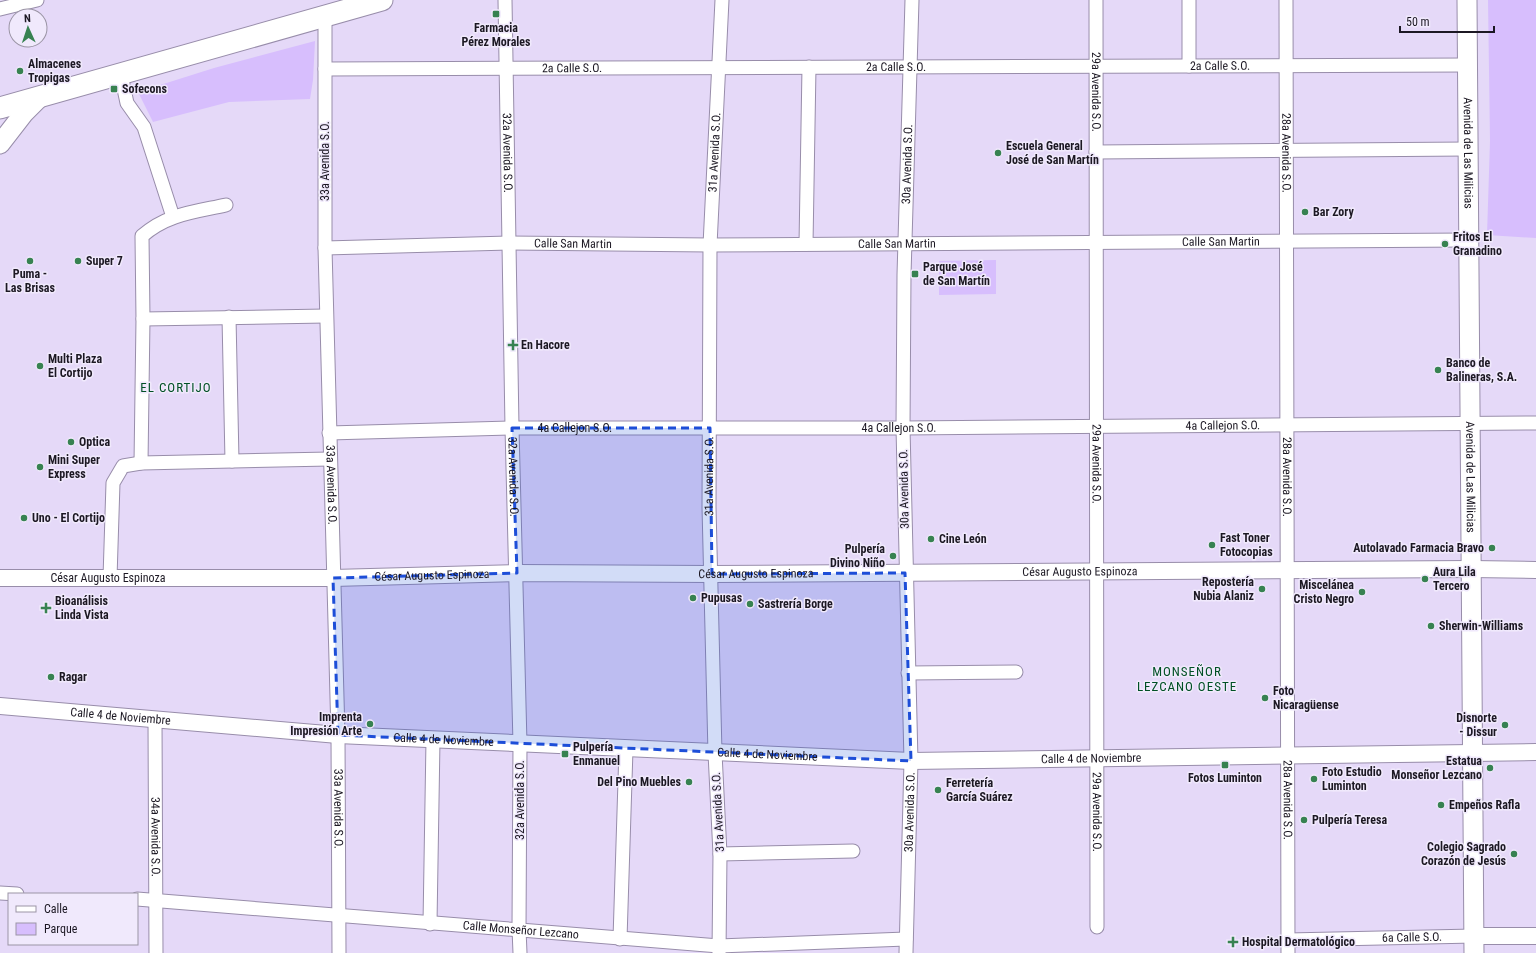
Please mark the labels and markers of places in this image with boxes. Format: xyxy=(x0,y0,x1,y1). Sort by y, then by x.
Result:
marker: Farmacia Pérez Morales xyxy=(491,9,501,19)
place label: Farmacia Pérez Morales xyxy=(461,21,531,49)
place label: Almacenes Tropigas xyxy=(28,57,82,85)
marker: Almacenes Tropigas xyxy=(15,66,25,76)
place label: Sofecons xyxy=(122,82,167,96)
marker: Sofecons xyxy=(109,84,119,94)
place label: Escuela General José de San Martín xyxy=(1006,139,1099,167)
marker: Escuela General José de San Martín xyxy=(993,148,1003,158)
place label: Bar Zory xyxy=(1313,205,1354,219)
marker: Bar Zory xyxy=(1300,207,1310,217)
place label: Fritos El Granadino xyxy=(1453,230,1502,258)
marker: Fritos El Granadino xyxy=(1440,239,1450,249)
place label: Super 7 xyxy=(86,254,123,268)
marker: Puma - Las Brisas xyxy=(25,256,35,266)
marker: Super 7 xyxy=(73,256,83,266)
place label: Parque José de San Martín xyxy=(923,260,990,288)
place label: Puma - Las Brisas xyxy=(5,267,55,295)
marker: Parque José de San Martín xyxy=(910,269,920,279)
place label: En Hacore xyxy=(521,338,570,352)
marker: En Hacore xyxy=(508,340,518,350)
place label: Multi Plaza El Cortijo xyxy=(48,352,102,380)
place label: Banco de Balineras, S.A. xyxy=(1446,356,1517,384)
marker: Multi Plaza El Cortijo xyxy=(35,361,45,371)
marker: Banco de Balineras, S.A. xyxy=(1433,365,1443,375)
place label: Optica xyxy=(79,435,110,449)
marker: Optica xyxy=(66,437,76,447)
place label: Mini Super Express xyxy=(48,453,100,481)
marker: Mini Super Express xyxy=(35,462,45,472)
place label: Uno - El Cortijo xyxy=(32,511,105,525)
marker: Uno - El Cortijo xyxy=(19,513,29,523)
place label: Fast Toner Fotocopias xyxy=(1220,531,1273,559)
place label: Cine León xyxy=(939,532,987,546)
marker: Cine León xyxy=(926,534,936,544)
marker: Fast Toner Fotocopias xyxy=(1207,540,1217,550)
place label: Autolavado Farmacia Bravo xyxy=(1353,541,1484,555)
place label: Pulpería Divino Niño xyxy=(830,542,885,570)
marker: Autolavado Farmacia Bravo xyxy=(1487,543,1497,553)
marker: Pulpería Divino Niño xyxy=(888,551,898,561)
place label: Aura Lila Tercero xyxy=(1433,565,1476,593)
marker: Aura Lila Tercero xyxy=(1420,574,1430,584)
place label: Repostería Nubia Alaniz xyxy=(1193,575,1254,603)
place label: Miscelánea Cristo Negro xyxy=(1294,578,1354,606)
marker: Repostería Nubia Alaniz xyxy=(1257,584,1267,594)
marker: Miscelánea Cristo Negro xyxy=(1357,587,1367,597)
place label: Pupusas xyxy=(701,591,743,605)
marker: Pupusas xyxy=(688,593,698,603)
place label: Bioanálisis Linda Vista xyxy=(55,594,109,622)
place label: Sastrería Borge xyxy=(758,597,833,611)
marker: Sastrería Borge xyxy=(745,599,755,609)
marker: Bioanálisis Linda Vista xyxy=(40,602,52,614)
place label: Sherwin-Williams xyxy=(1439,619,1524,633)
marker: Sherwin-Williams xyxy=(1426,621,1436,631)
place label: Ragar xyxy=(59,670,87,684)
marker: Ragar xyxy=(46,672,56,682)
place label: Foto Nicaragüense xyxy=(1273,684,1339,712)
marker: Foto Nicaragüense xyxy=(1260,693,1270,703)
place label: Imprenta Impresión Arte xyxy=(290,710,362,738)
place label: Disnorte - Dissur xyxy=(1456,711,1497,739)
marker: Imprenta Impresión Arte xyxy=(365,719,375,729)
marker: Disnorte - Dissur xyxy=(1500,720,1510,730)
place label: Pulpería Enmanuel xyxy=(573,740,620,768)
marker: Pulpería Enmanuel xyxy=(560,749,570,759)
place label: Estatua Monseñor Lezcano xyxy=(1391,754,1482,782)
marker: Fotos Luminton xyxy=(1220,760,1230,770)
marker: Estatua Monseñor Lezcano xyxy=(1485,763,1495,773)
place label: Foto Estudio Luminton xyxy=(1322,765,1382,793)
place label: Fotos Luminton xyxy=(1188,771,1262,785)
marker: Foto Estudio Luminton xyxy=(1309,774,1319,784)
place label: Del Pino Muebles xyxy=(597,775,682,789)
place label: Ferretería García Suárez xyxy=(946,776,1013,804)
marker: Del Pino Muebles xyxy=(684,777,694,787)
marker: Ferretería García Suárez xyxy=(933,785,943,795)
place label: Empeños Rafla xyxy=(1449,798,1520,812)
marker: Empeños Rafla xyxy=(1436,800,1446,810)
place label: Pulpería Teresa xyxy=(1312,813,1387,827)
marker: Pulpería Teresa xyxy=(1299,815,1309,825)
place label: Colegio Sagrado Corazón de Jesús xyxy=(1421,840,1507,868)
marker: Colegio Sagrado Corazón de Jesús xyxy=(1509,849,1519,859)
place label: Hospital Dermatológico xyxy=(1242,935,1355,949)
marker: Hospital Dermatológico xyxy=(1227,936,1239,948)

